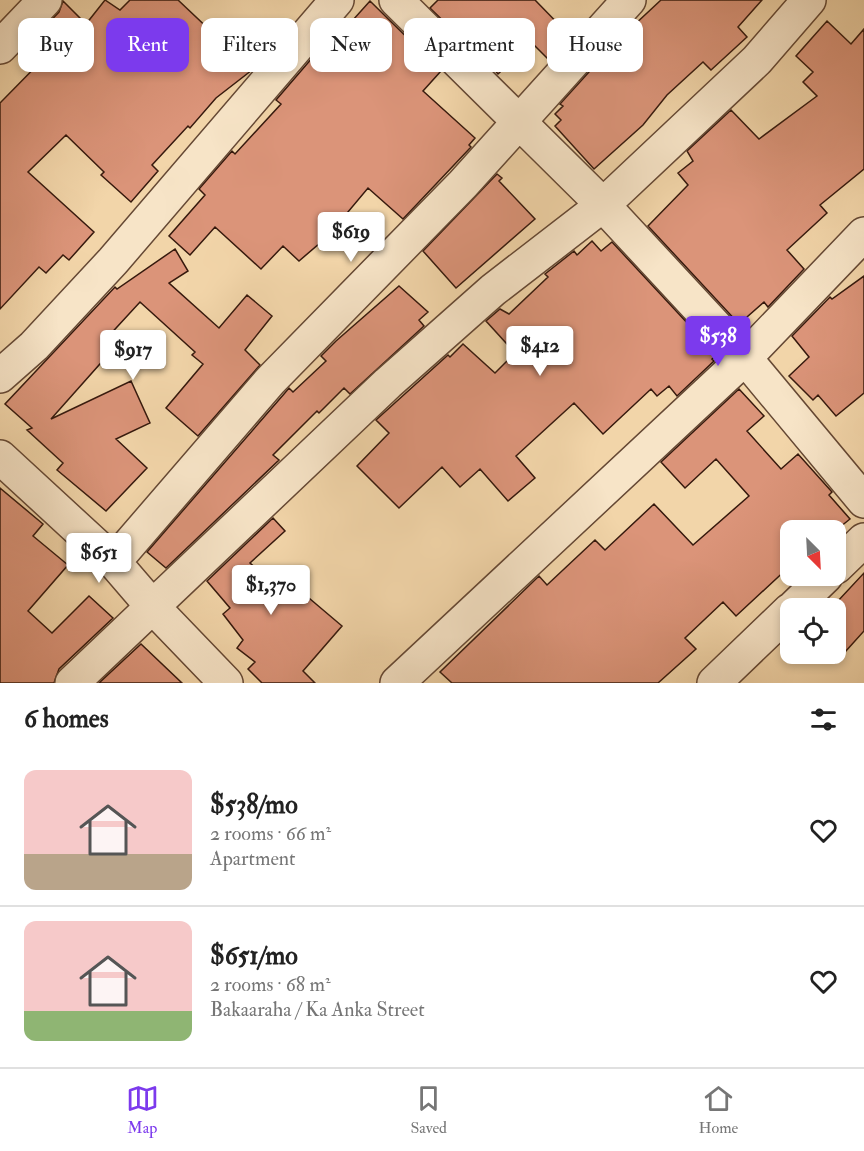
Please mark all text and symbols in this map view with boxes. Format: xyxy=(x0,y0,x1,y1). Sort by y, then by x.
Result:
chip: Buy xyxy=(18,18,94,72)
chip: Rent xyxy=(106,18,189,72)
chip: Filters xyxy=(201,18,298,72)
chip: New xyxy=(310,18,392,72)
chip: Apartment xyxy=(404,18,535,72)
chip: House xyxy=(547,18,643,72)
pin: $619 xyxy=(315,212,387,263)
text: $619 xyxy=(332,219,370,244)
pin: $538 xyxy=(682,316,754,367)
text: $538 xyxy=(699,323,737,348)
pin: $412 xyxy=(504,326,576,377)
pin: $917 xyxy=(97,330,169,381)
text: $412 xyxy=(520,333,560,358)
text: $917 xyxy=(114,337,152,362)
north arrow xyxy=(780,520,846,586)
map controls xyxy=(780,520,846,664)
pin: $651 xyxy=(63,533,135,584)
text: $651 xyxy=(80,540,118,565)
pin: $1,370 xyxy=(222,565,320,616)
text: $1,370 xyxy=(246,572,296,597)
button: locate xyxy=(780,598,846,664)
text: 6 homes xyxy=(24,703,109,735)
icon: filters xyxy=(807,703,840,736)
text: $538/mo xyxy=(210,789,298,821)
icon: home xyxy=(72,794,144,866)
icon: heart xyxy=(807,814,840,847)
text: 2 rooms · 66 m² xyxy=(210,821,331,846)
text: Apartment xyxy=(210,846,295,871)
text: $651/mo xyxy=(210,940,298,972)
icon: home xyxy=(72,945,144,1017)
icon: heart xyxy=(807,965,840,998)
text: 2 rooms · 68 m² xyxy=(210,972,331,997)
text: Bakaaraha / Ka Anka Street xyxy=(210,997,425,1022)
tab: Map xyxy=(126,1082,159,1138)
tab: Saved xyxy=(410,1082,447,1138)
tab: Home xyxy=(699,1082,738,1138)

